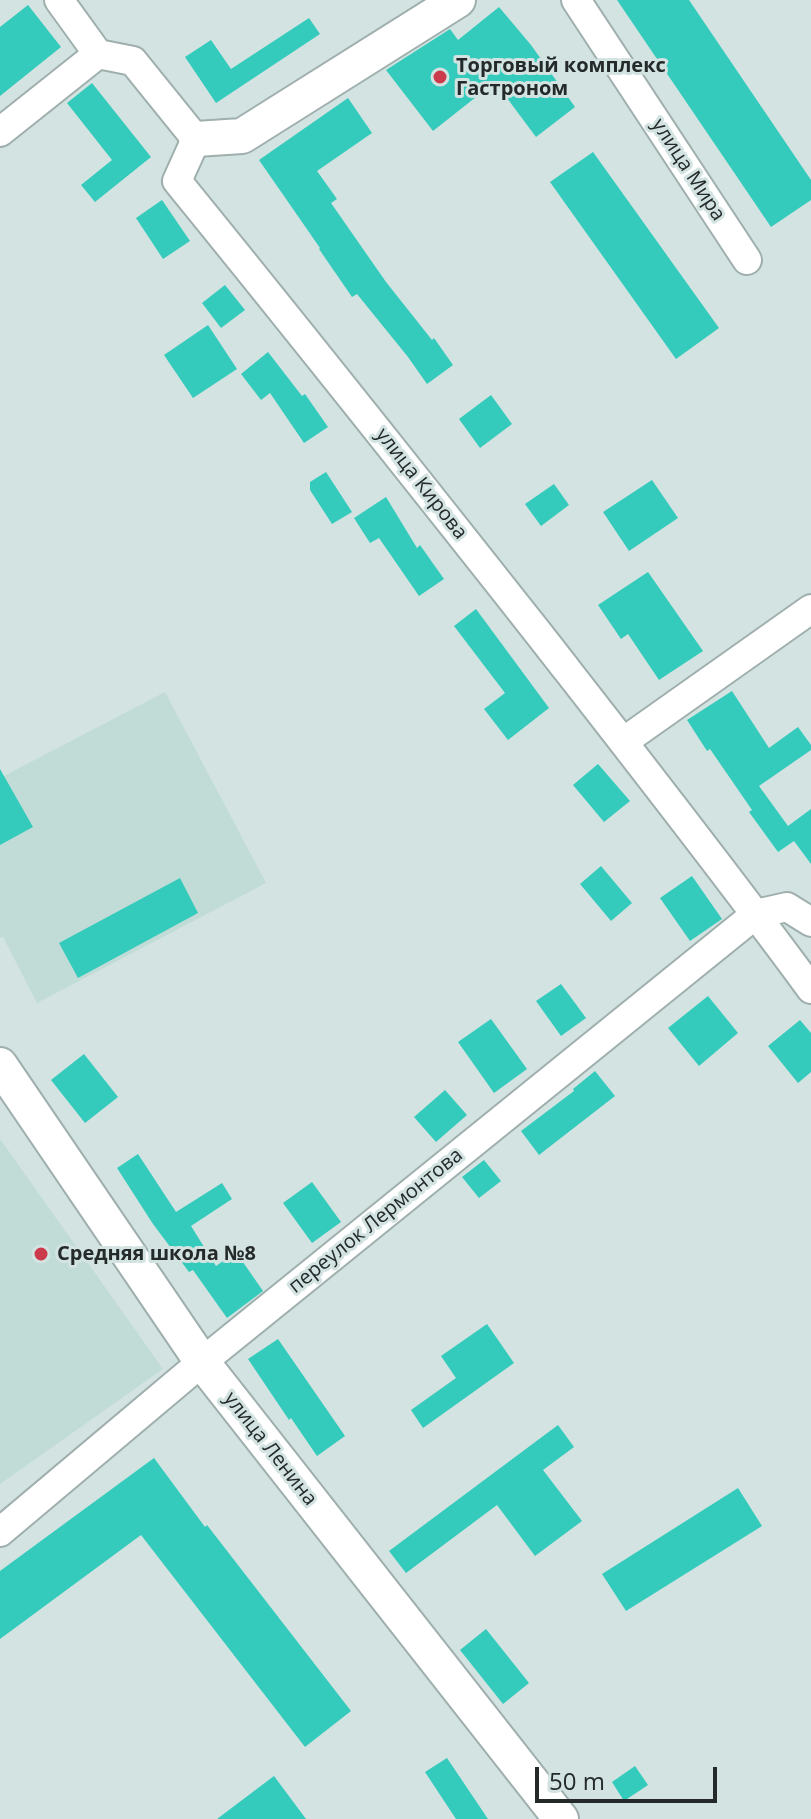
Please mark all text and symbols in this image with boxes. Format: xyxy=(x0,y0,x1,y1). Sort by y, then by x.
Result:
place label: Торговый комплекс Гастроном xyxy=(456,54,666,101)
marker: Торговый комплекс Гастроном xyxy=(431,68,449,86)
street label: улица Мира xyxy=(646,114,730,226)
street label: улица Кирова xyxy=(370,424,472,544)
street label: переулок Лермонтова xyxy=(284,1143,468,1299)
place label: Средняя школа №8 xyxy=(57,1242,256,1266)
marker: Средняя школа №8 xyxy=(32,1245,50,1263)
street label: улица Ленина xyxy=(218,1387,322,1511)
scale bar xyxy=(539,1751,721,1801)
text: 50 m xyxy=(549,1764,605,1797)

